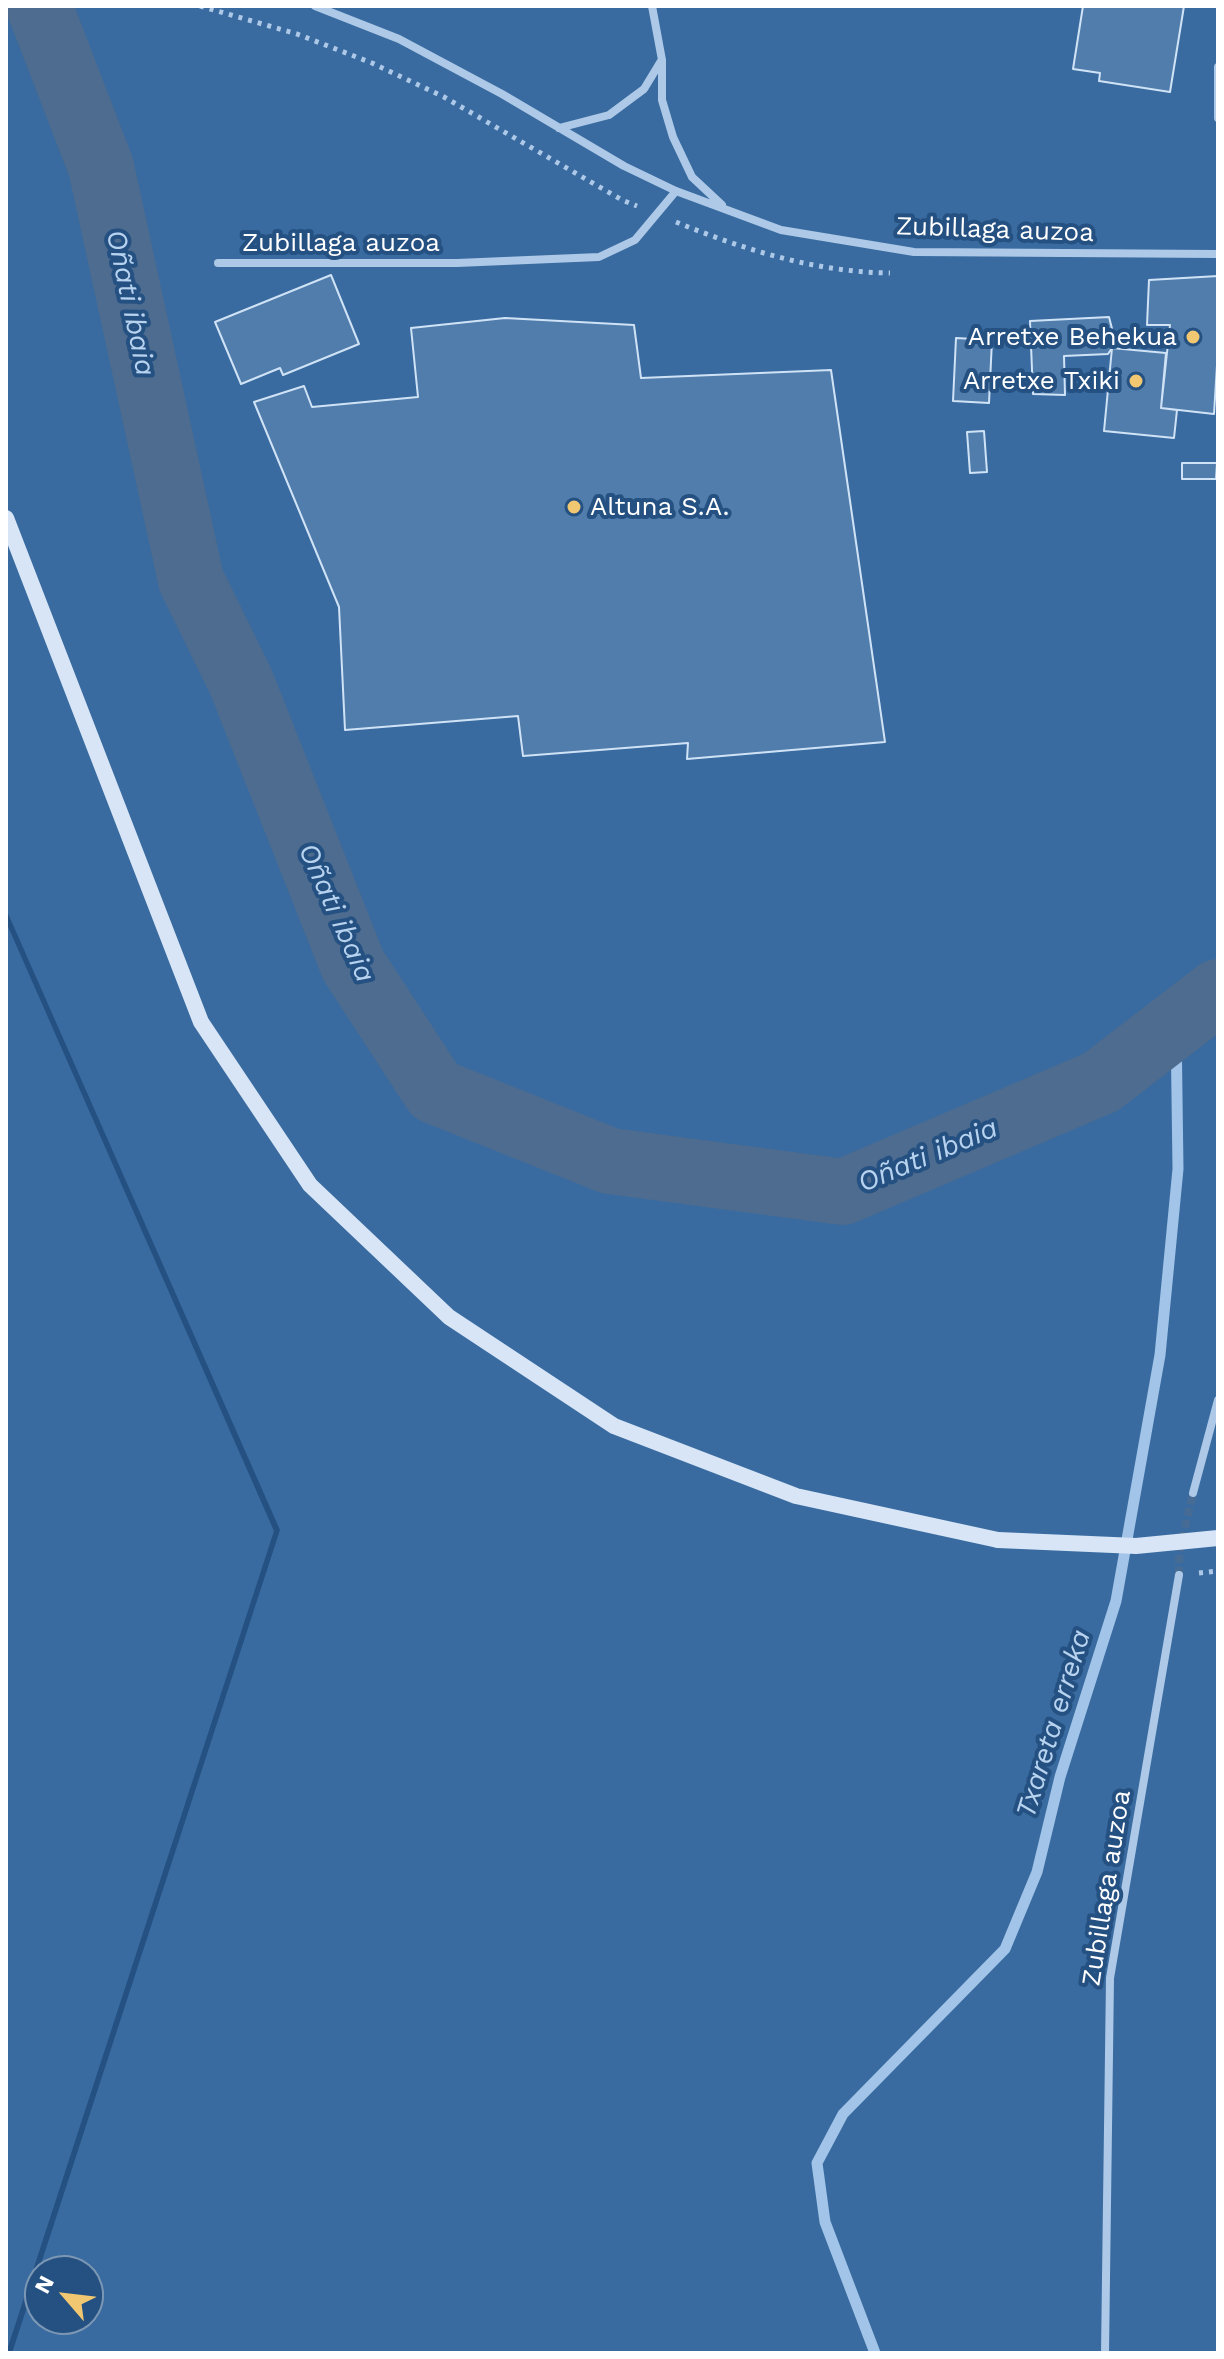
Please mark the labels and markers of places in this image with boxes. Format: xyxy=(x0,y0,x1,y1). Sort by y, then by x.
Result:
place label: Arretxe Behekua xyxy=(968,321,1177,353)
marker: Arretxe Behekua xyxy=(1184,328,1202,346)
place label: Arretxe Txiki xyxy=(963,365,1120,397)
marker: Arretxe Txiki xyxy=(1127,372,1145,390)
place label: Altuna S.A. xyxy=(590,491,729,523)
marker: Altuna S.A. xyxy=(565,498,583,516)

